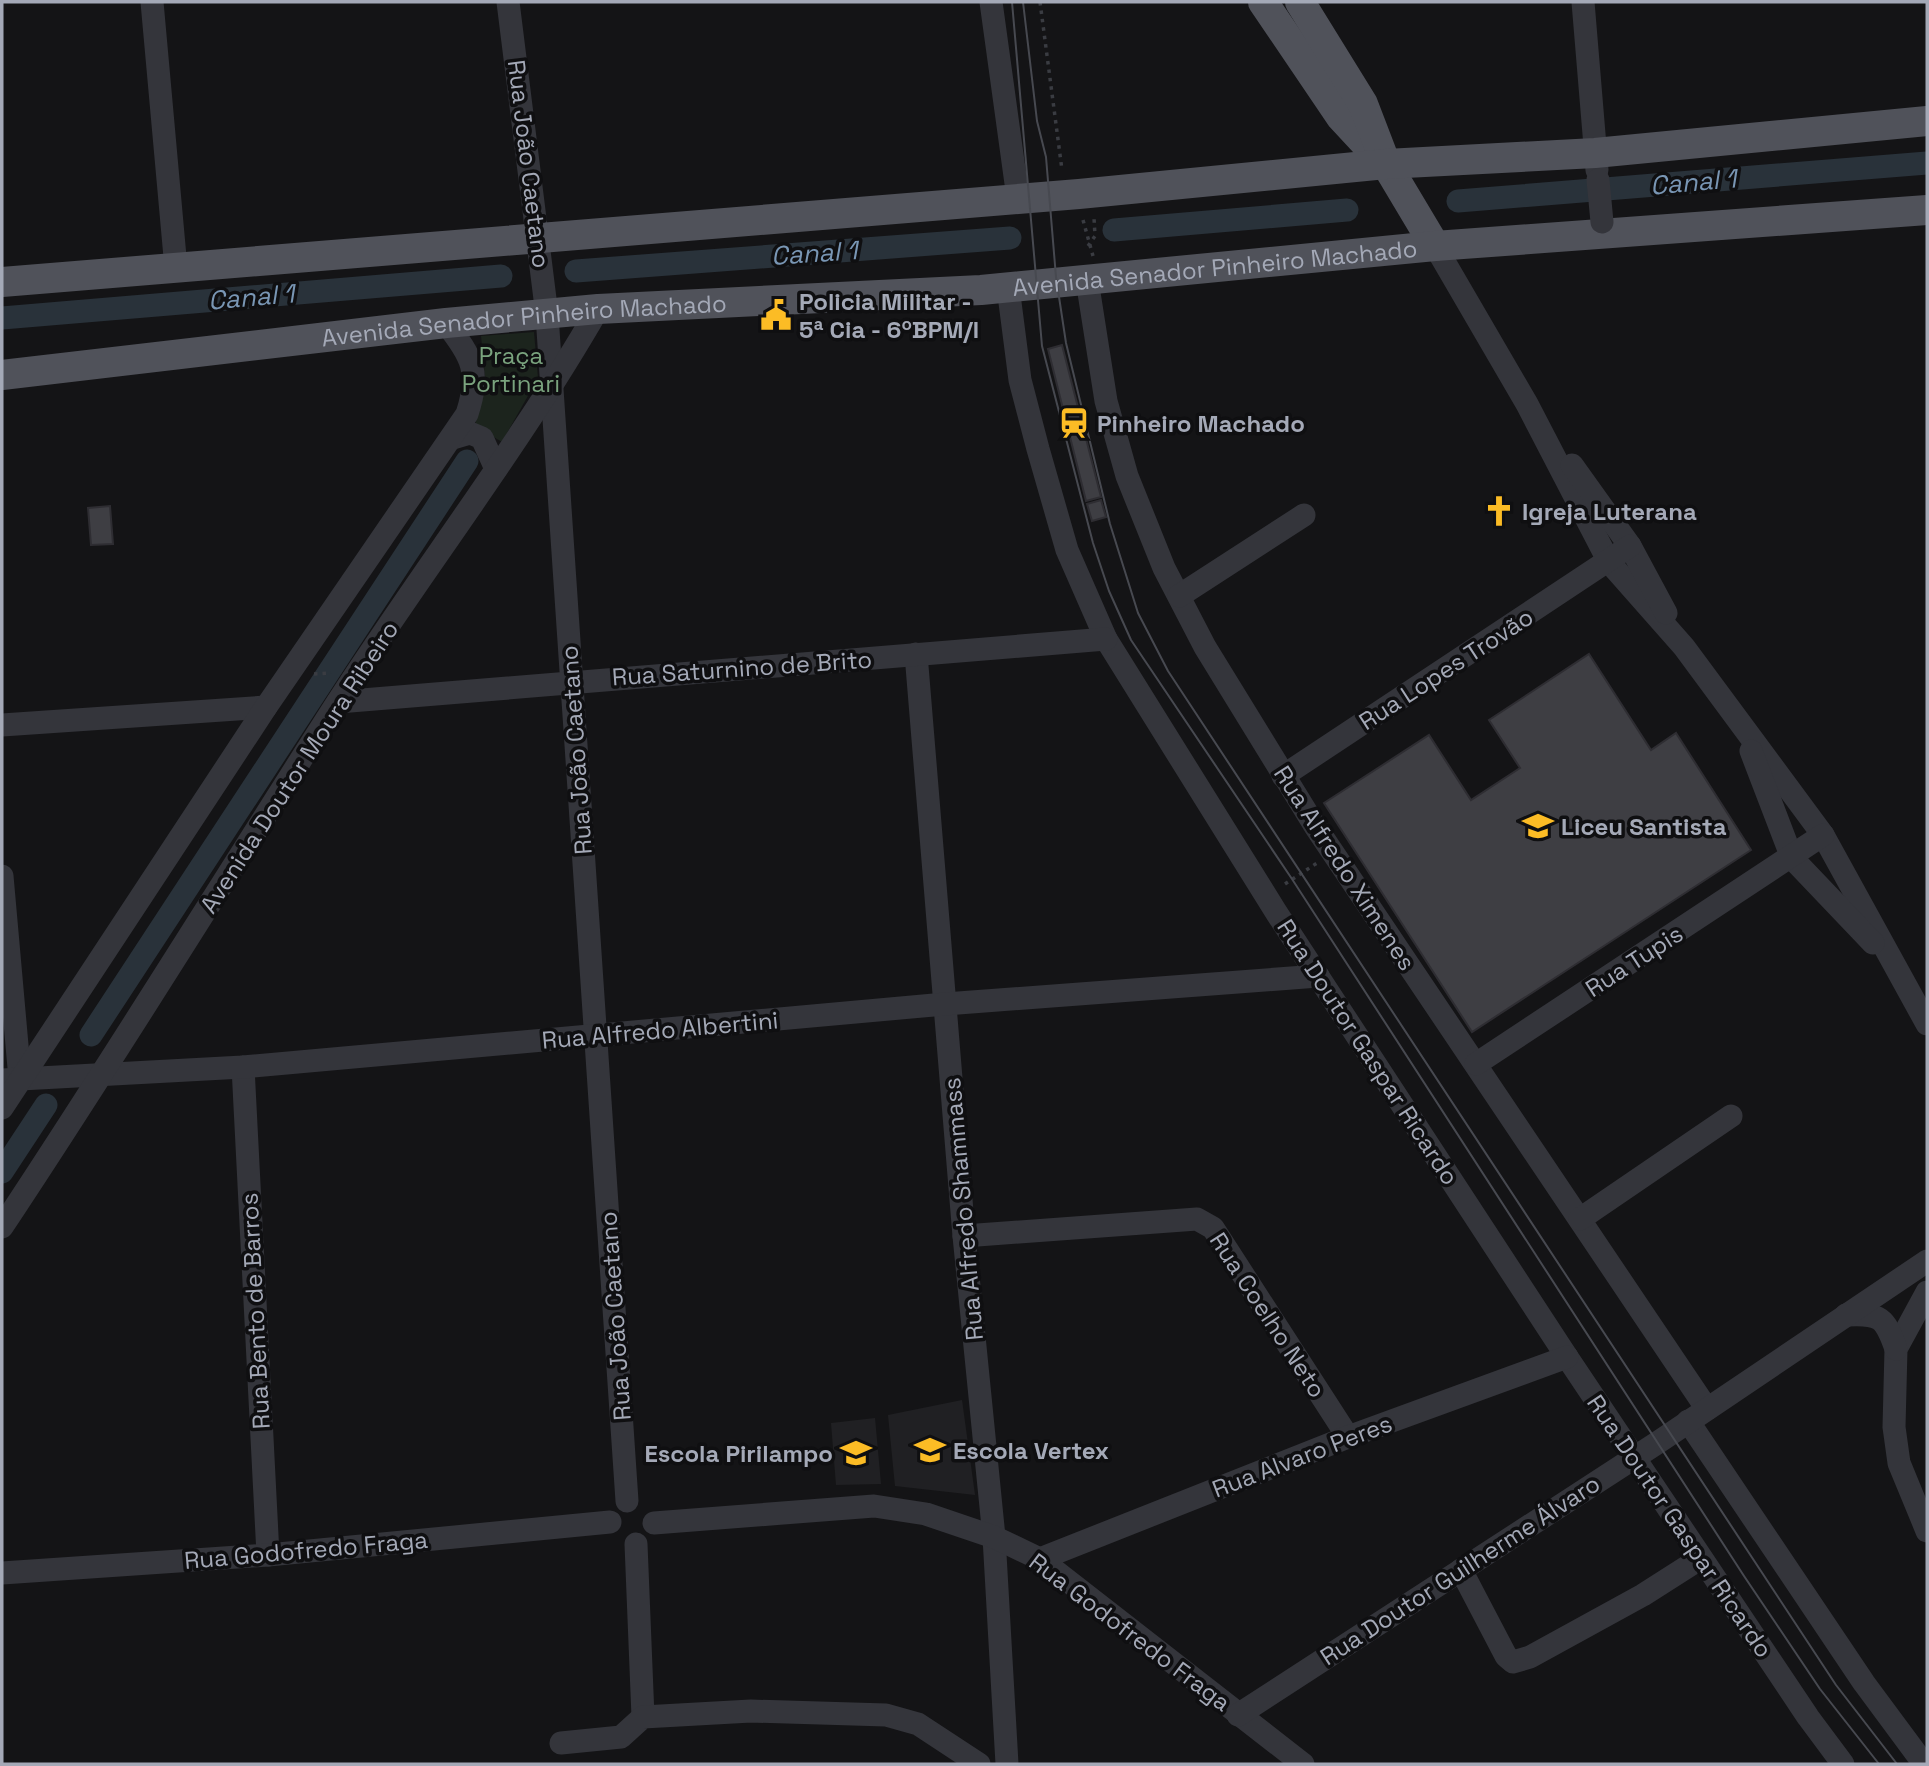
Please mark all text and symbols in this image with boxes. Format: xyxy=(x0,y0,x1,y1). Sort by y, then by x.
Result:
street label: Rua João Caetano xyxy=(501,58,557,270)
water label: Canal 1 xyxy=(1648,161,1741,203)
street label: Avenida Senador Pinheiro Machado xyxy=(1011,232,1419,302)
water label: Canal 1 xyxy=(770,233,861,273)
water label: Canal 1 xyxy=(206,276,299,318)
place label: Policia Militar - 5ª Cia - 6ºBPM/I xyxy=(799,286,979,345)
street label: Avenida Senador Pinheiro Machado xyxy=(320,287,727,353)
public building icon: Policia Militar - 5ª Cia - 6ºBPM/I xyxy=(759,298,793,332)
park label: Praça Portinari xyxy=(462,340,560,399)
station icon: Pinheiro Machado xyxy=(1057,406,1091,440)
place label: Pinheiro Machado xyxy=(1097,408,1305,439)
church icon: Igreja Luterana xyxy=(1482,494,1516,528)
place label: Igreja Luterana xyxy=(1522,496,1697,527)
street label: Rua Lopes Trovão xyxy=(1353,601,1539,737)
street label: Avenida Doutor Moura Ribeiro xyxy=(193,615,405,919)
street label: Rua Saturnino de Brito xyxy=(611,643,873,693)
street label: Rua João Caetano xyxy=(553,644,599,856)
street label: Rua Alfredo Ximenes xyxy=(1267,760,1423,976)
school or university icon: Liceu Santista xyxy=(1521,809,1555,843)
place label: Liceu Santista xyxy=(1561,811,1727,842)
street label: Rua Doutor Gaspar Ricardo xyxy=(1270,913,1466,1191)
street label: Rua Tupis xyxy=(1579,918,1689,1004)
street label: Rua Alfredo Albertini xyxy=(540,1004,780,1056)
street label: Rua Alfredo Shammass xyxy=(936,1076,990,1342)
street label: Rua Bento de Barros xyxy=(233,1192,277,1430)
street label: Rua João Caetano xyxy=(592,1210,638,1422)
street label: Rua Coelho Neto xyxy=(1203,1226,1333,1404)
street label: Rua Doutor Gaspar Ricardo xyxy=(1580,1389,1780,1663)
street label: Rua Alvaro Peres xyxy=(1208,1407,1396,1505)
school or university icon: Escola Vertex xyxy=(913,1433,947,1467)
place label: Escola Vertex xyxy=(953,1435,1109,1466)
school or university icon: Escola Pirilampo xyxy=(839,1436,873,1470)
place label: Escola Pirilampo xyxy=(645,1438,833,1469)
street label: Rua Doutor Guilherme Álvaro xyxy=(1314,1468,1606,1672)
street label: Rua Godofredo Fraga xyxy=(183,1524,429,1576)
street label: Rua Godofredo Fraga xyxy=(1023,1546,1237,1718)

